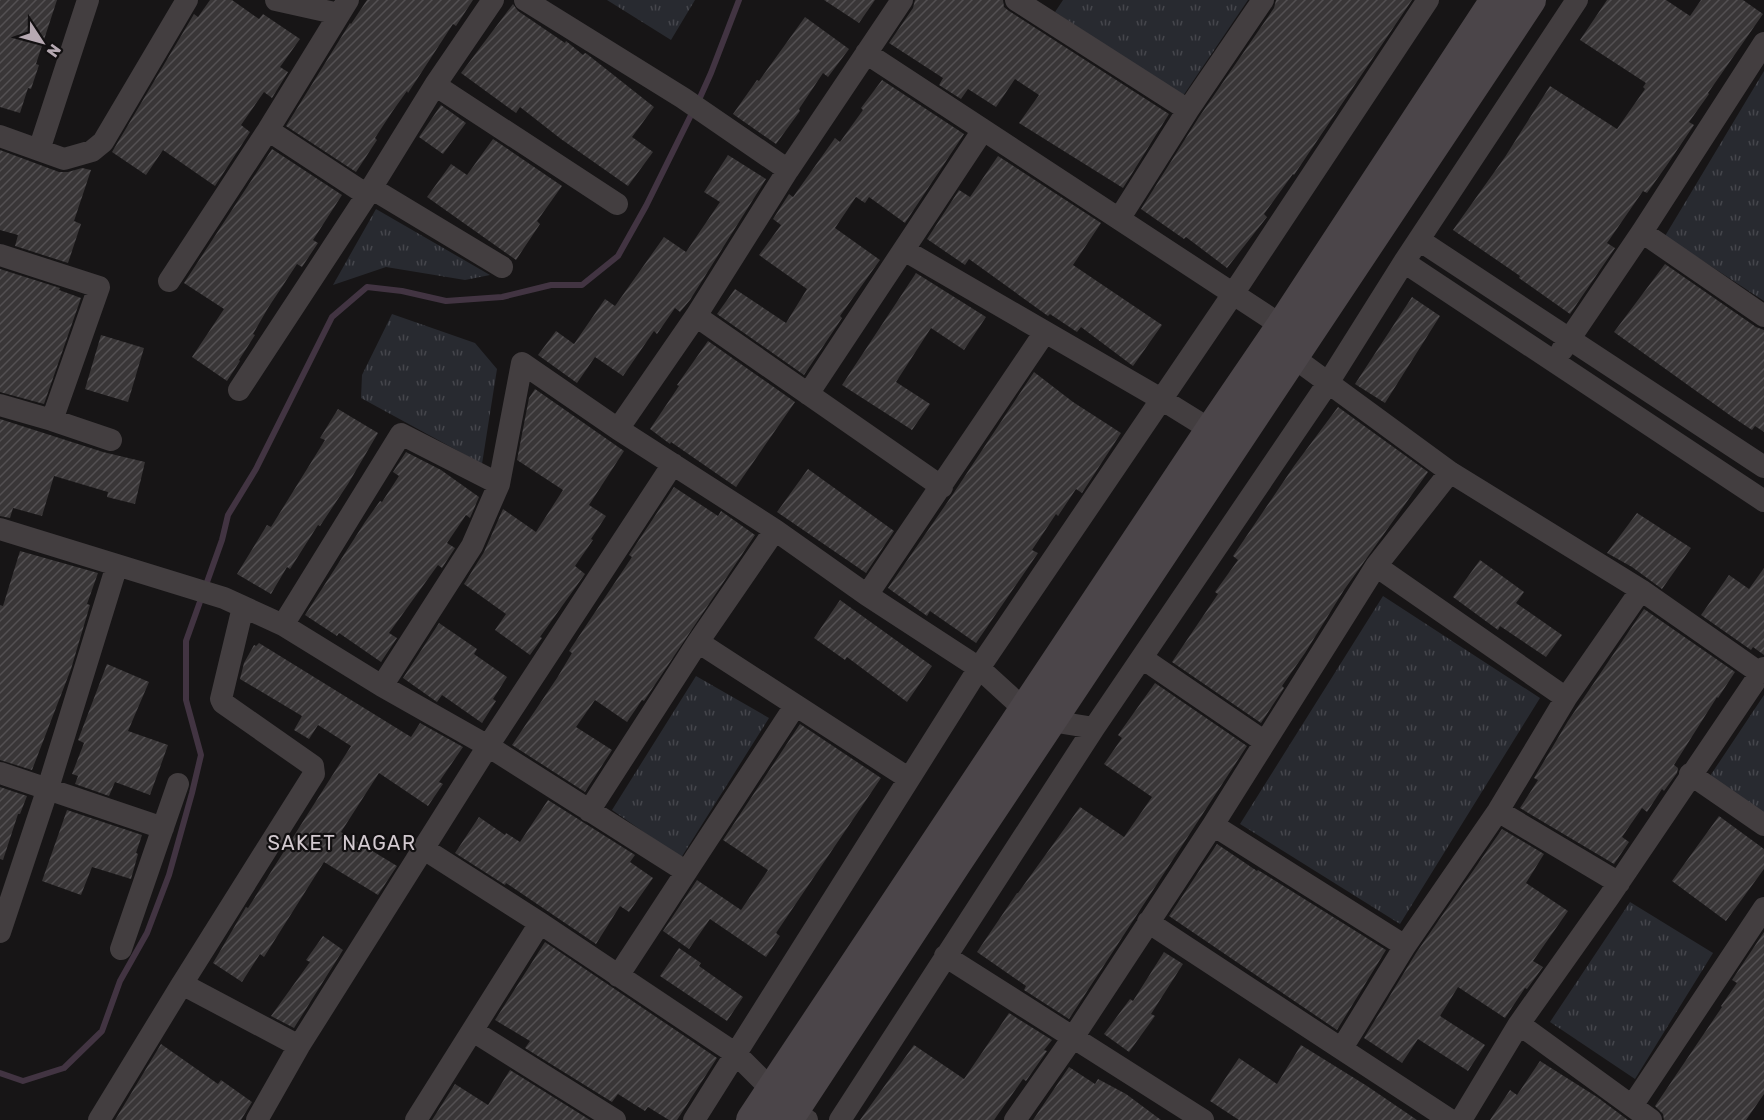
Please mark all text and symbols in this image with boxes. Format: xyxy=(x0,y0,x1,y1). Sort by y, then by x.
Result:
north arrow xyxy=(12,12,72,72)
text: N xyxy=(43,40,65,61)
district label: SAKET NAGAR xyxy=(267,831,417,855)

